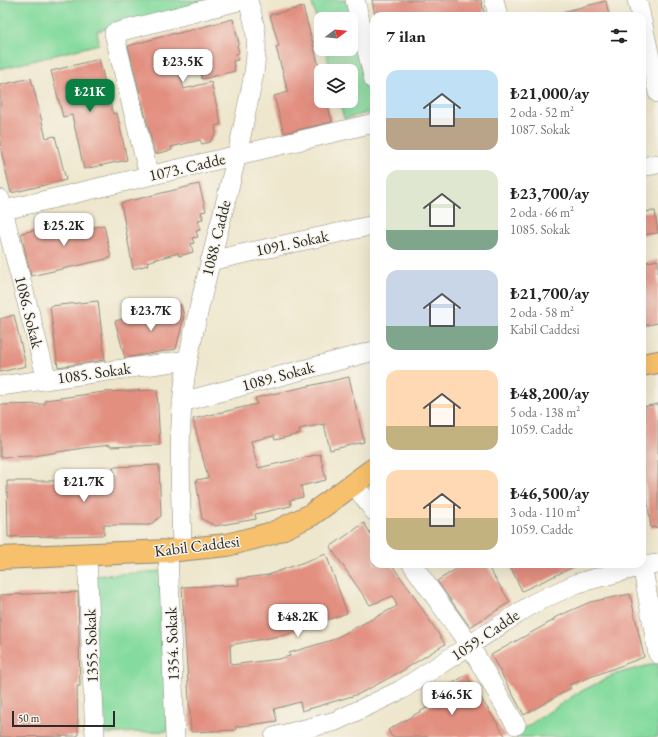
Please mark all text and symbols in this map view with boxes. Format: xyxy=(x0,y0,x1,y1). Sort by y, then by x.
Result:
north arrow xyxy=(314,12,358,56)
map controls xyxy=(314,12,358,108)
text: 7 ilan xyxy=(386,25,426,47)
icon: filters xyxy=(608,25,630,47)
pin: ₺23.5K xyxy=(150,49,216,83)
text: ₺23.5K xyxy=(163,53,203,70)
button: layers xyxy=(314,64,358,108)
pin: ₺21K xyxy=(66,79,114,113)
text: ₺21,000/ay xyxy=(510,82,590,104)
text: ₺21K xyxy=(75,83,105,100)
icon: home xyxy=(418,86,466,134)
text: 2 oda · 52 m² xyxy=(510,104,574,121)
text: 1087. Sokak xyxy=(510,121,570,138)
street label: 1073. Cadde xyxy=(147,148,227,186)
text: ₺23,700/ay xyxy=(510,182,590,204)
icon: home xyxy=(418,186,466,234)
street label: 1088. Cadde xyxy=(196,198,236,278)
text: 2 oda · 66 m² xyxy=(510,204,574,221)
pin: ₺25.2K xyxy=(31,213,97,247)
text: ₺25.2K xyxy=(44,217,84,234)
text: 1085. Sokak xyxy=(510,221,570,238)
street label: 1091. Sokak xyxy=(254,225,331,261)
street label: 1086. Sokak xyxy=(10,273,48,351)
text: ₺21,700/ay xyxy=(510,282,590,304)
icon: home xyxy=(418,286,466,334)
pin: ₺23.7K xyxy=(118,298,184,332)
text: ₺23.7K xyxy=(131,302,171,319)
text: 2 oda · 58 m² xyxy=(510,304,574,321)
text: Kabil Caddesi xyxy=(510,321,580,338)
street label: 1089. Sokak xyxy=(239,356,317,396)
street label: 1085. Sokak xyxy=(56,357,133,389)
text: ₺48,200/ay xyxy=(510,382,590,404)
icon: home xyxy=(418,386,466,434)
text: 5 oda · 138 m² xyxy=(510,404,580,421)
text: 1059. Cadde xyxy=(510,421,573,438)
pin: ₺21.7K xyxy=(51,469,117,503)
text: ₺21.7K xyxy=(64,473,104,490)
text: ₺46,500/ay xyxy=(510,482,590,504)
icon: home xyxy=(418,486,466,534)
text: 3 oda · 110 m² xyxy=(510,504,580,521)
text: 1059. Cadde xyxy=(510,521,573,538)
street label: Kabil Caddesi xyxy=(153,530,241,562)
pin: ₺48.2K xyxy=(265,604,331,638)
street label: 1059. Cadde xyxy=(447,605,523,665)
street label: 1354. Sokak xyxy=(160,606,184,681)
street label: 1355. Sokak xyxy=(79,608,103,683)
text: ₺48.2K xyxy=(278,608,318,625)
pin: ₺46.5K xyxy=(419,682,485,716)
text: ₺46.5K xyxy=(432,686,472,703)
scale bar xyxy=(12,709,115,728)
text: 50 m xyxy=(18,711,39,725)

